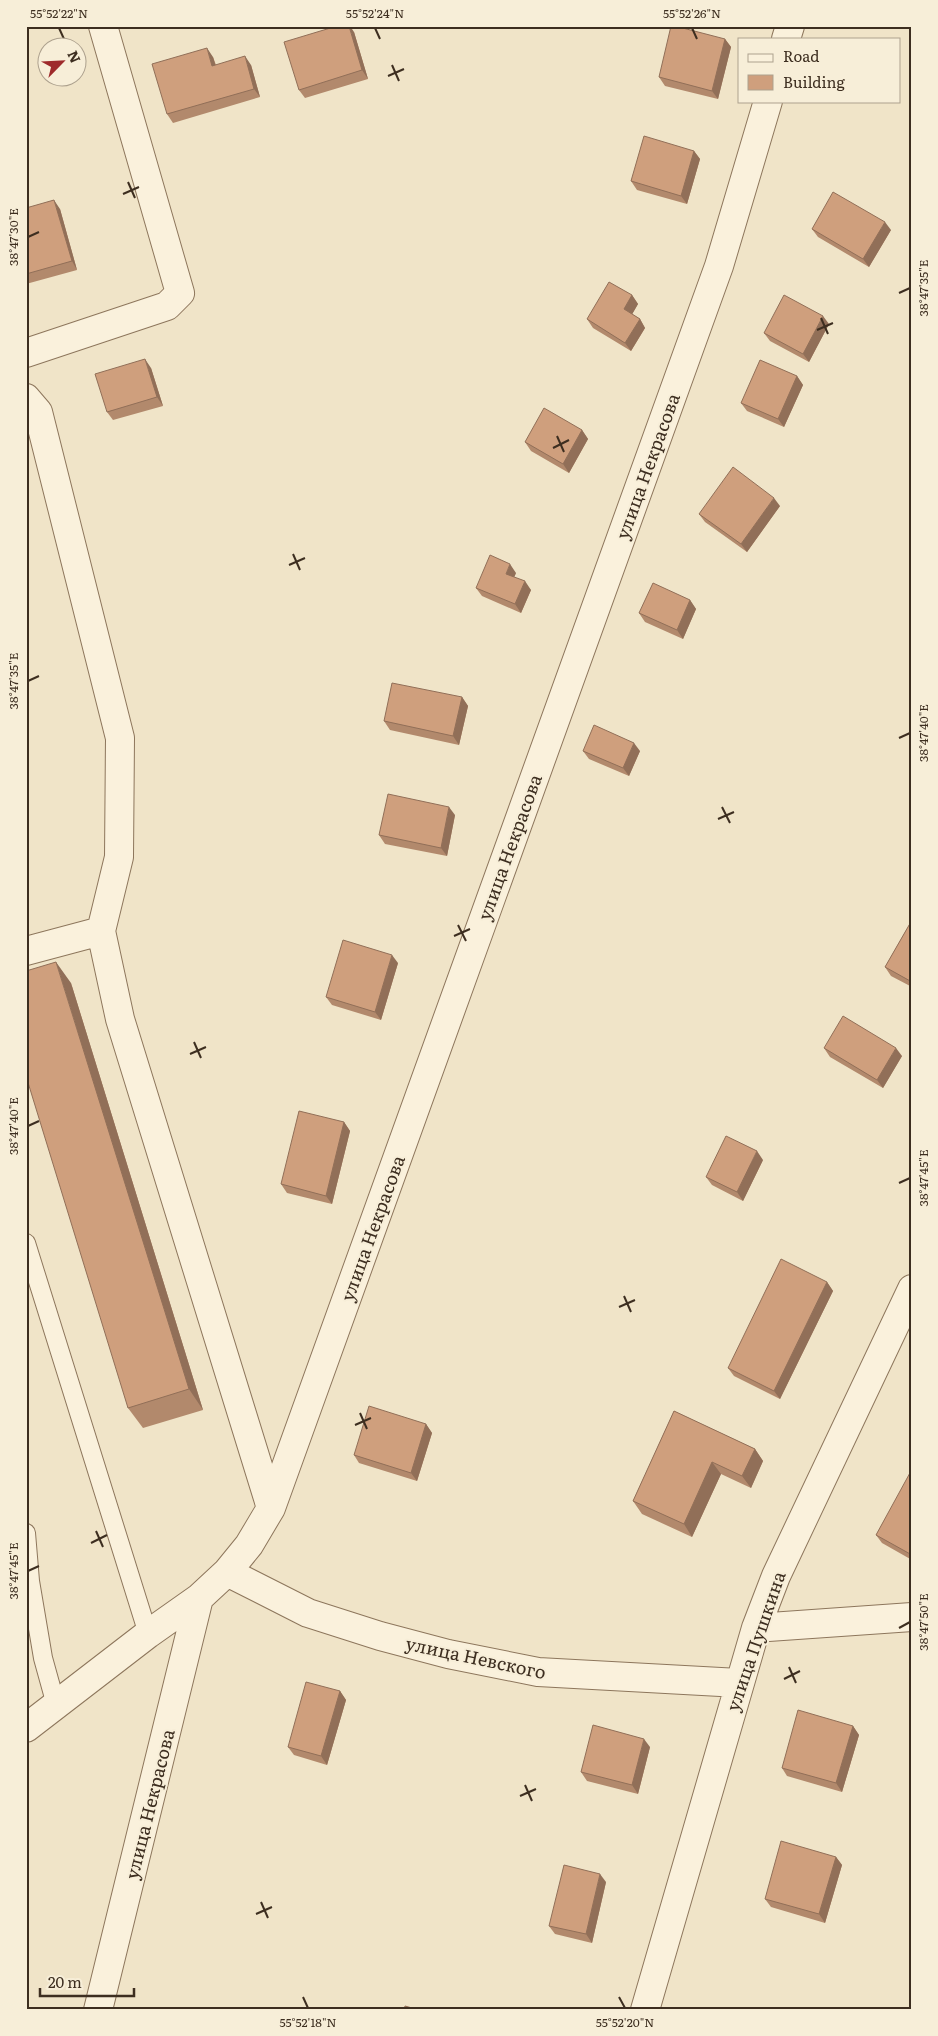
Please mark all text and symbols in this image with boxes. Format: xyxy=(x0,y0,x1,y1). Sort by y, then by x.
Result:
text: 55°52'22"N xyxy=(30,4,88,22)
text: 55°52'24"N xyxy=(346,4,404,22)
text: 55°52'26"N xyxy=(663,4,721,22)
north arrow xyxy=(38,38,88,88)
legend xyxy=(738,38,900,102)
text: Road xyxy=(783,44,819,67)
text: N xyxy=(63,47,86,66)
text: Building xyxy=(783,70,845,93)
text: 38°47'30"E xyxy=(4,208,22,266)
text: 38°47'35"E xyxy=(914,259,932,316)
street label: улица Некрасова xyxy=(608,389,686,543)
text: 38°47'35"E xyxy=(4,652,22,709)
text: 38°47'40"E xyxy=(914,704,932,762)
street label: улица Некрасова xyxy=(470,770,548,924)
text: 38°47'40"E xyxy=(4,1097,22,1155)
text: 38°47'45"E xyxy=(914,1149,932,1207)
street label: улица Некрасова xyxy=(333,1151,411,1305)
text: 38°47'45"E xyxy=(4,1542,22,1600)
street label: улица Пушкина xyxy=(718,1567,792,1715)
text: 38°47'50"E xyxy=(914,1593,932,1651)
street label: улица Невского xyxy=(403,1629,549,1685)
street label: улица Некрасова xyxy=(117,1726,181,1882)
scale bar xyxy=(40,1966,134,1998)
text: 20 m xyxy=(48,1970,82,1993)
text: 55°52'18"N xyxy=(279,2013,337,2031)
text: 55°52'20"N xyxy=(596,2013,654,2031)

